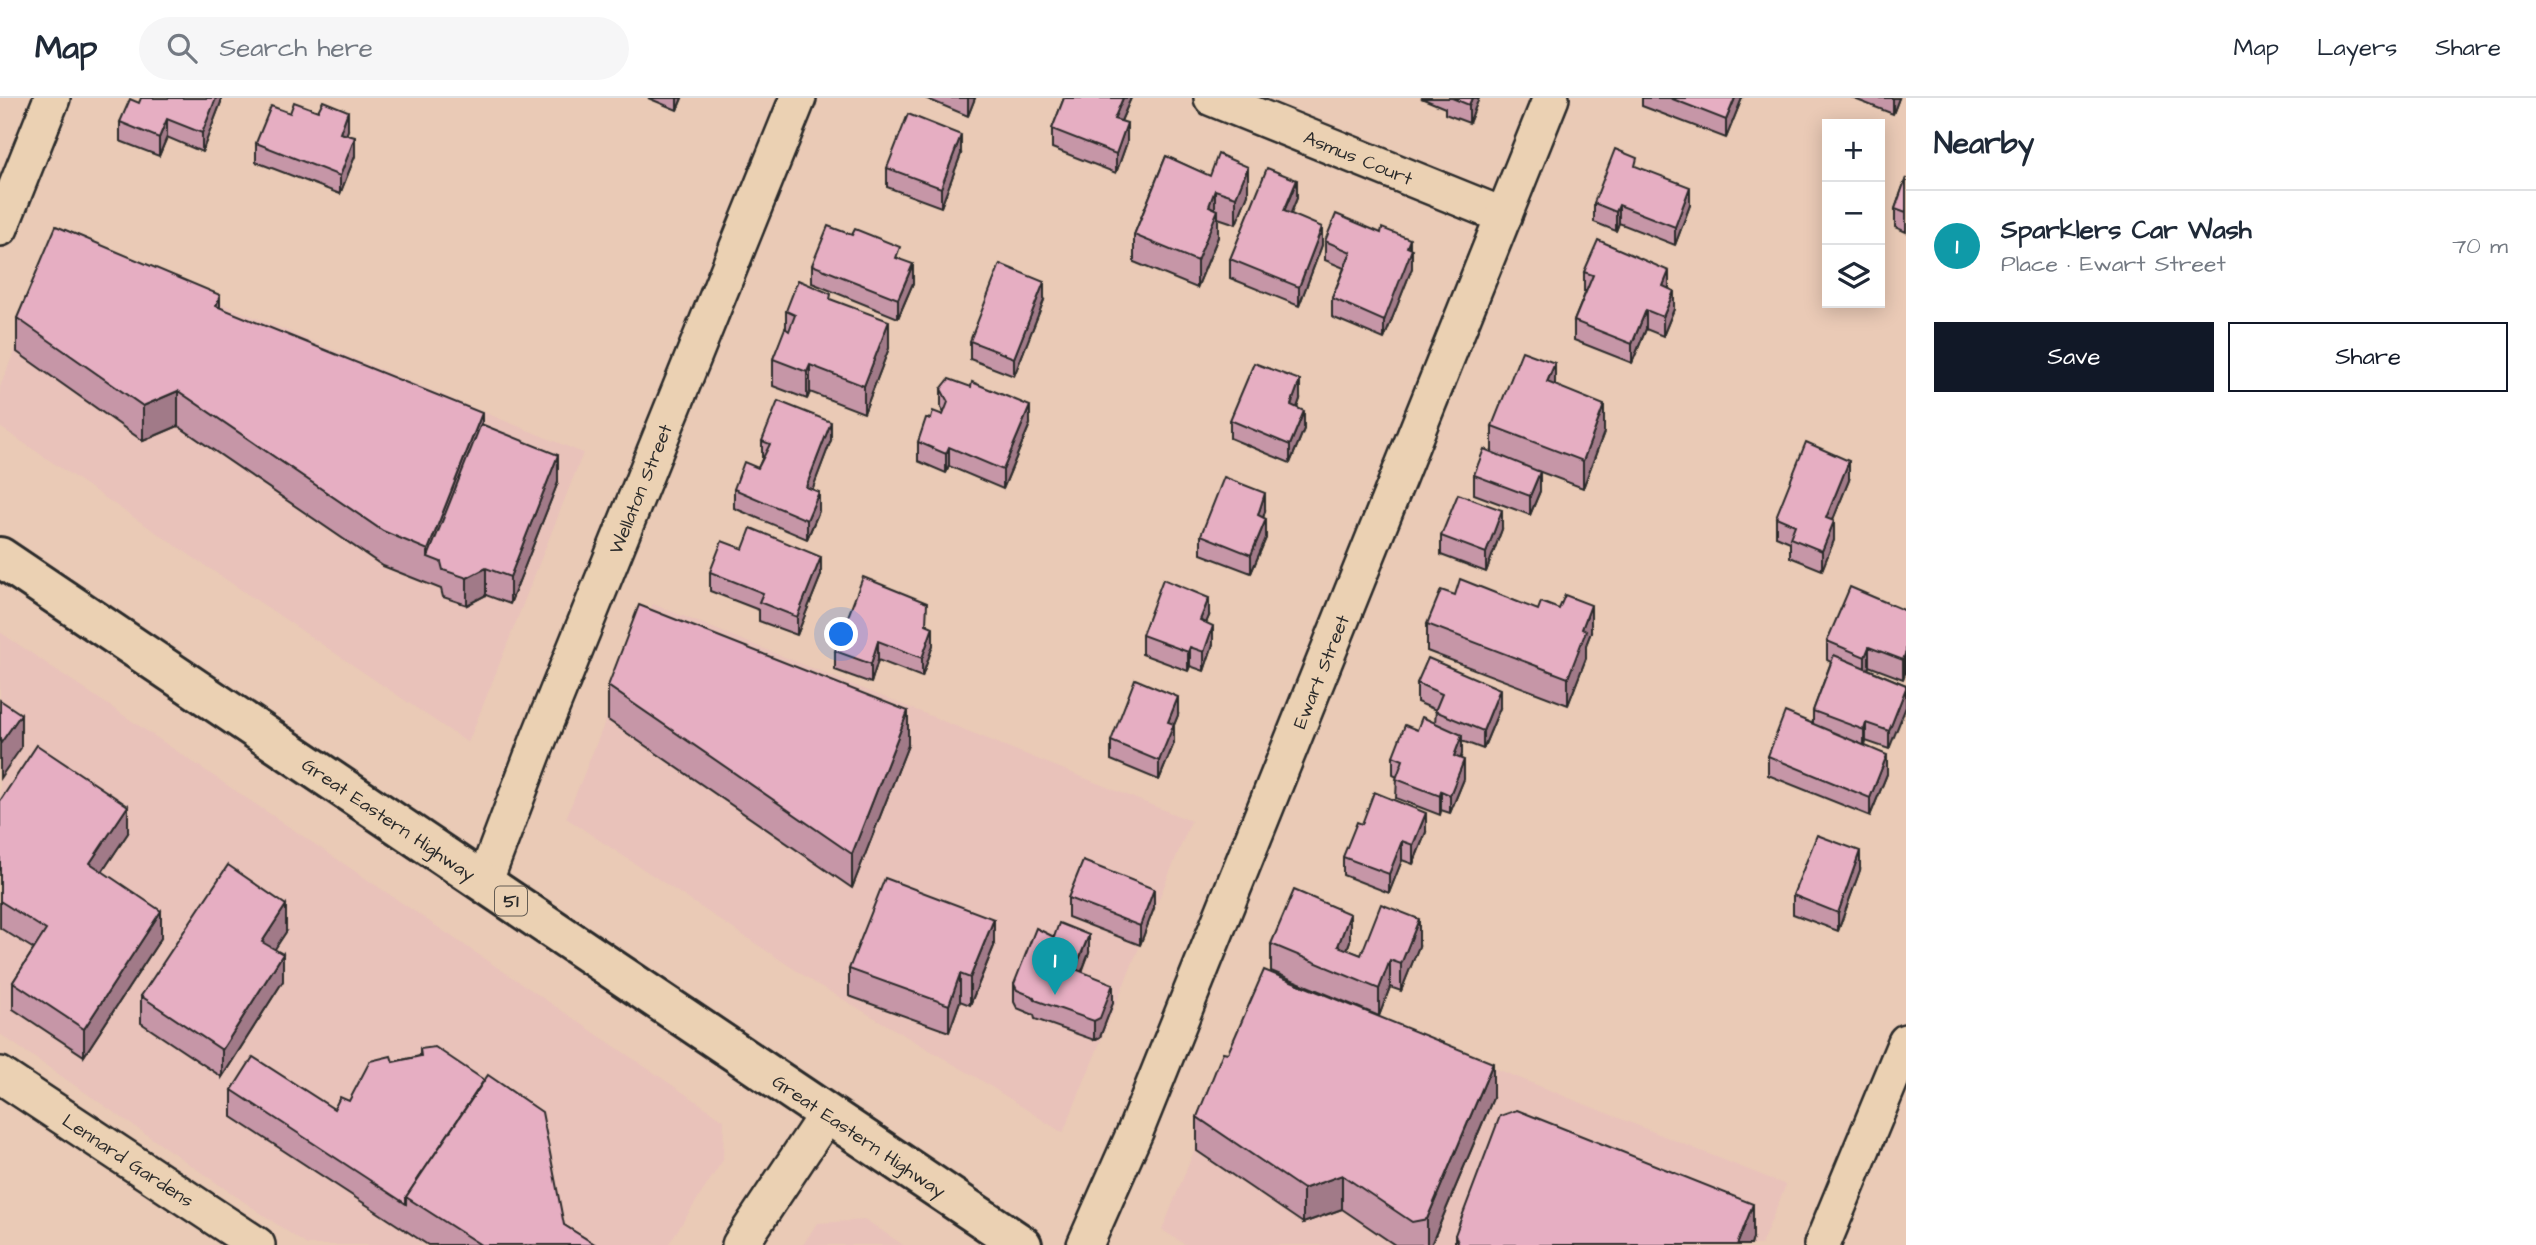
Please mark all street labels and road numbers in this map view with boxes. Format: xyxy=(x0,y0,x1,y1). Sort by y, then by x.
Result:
street label: Asmus Court xyxy=(1299,124,1417,193)
street label: Wellaton Street xyxy=(603,420,680,558)
street label: Ewart Street xyxy=(1287,611,1357,733)
street label: Great Eastern Highway xyxy=(296,752,481,889)
road number: 51 xyxy=(495,886,527,916)
street label: Great Eastern Highway xyxy=(766,1069,951,1206)
street label: Lennard Gardens xyxy=(57,1108,199,1214)

